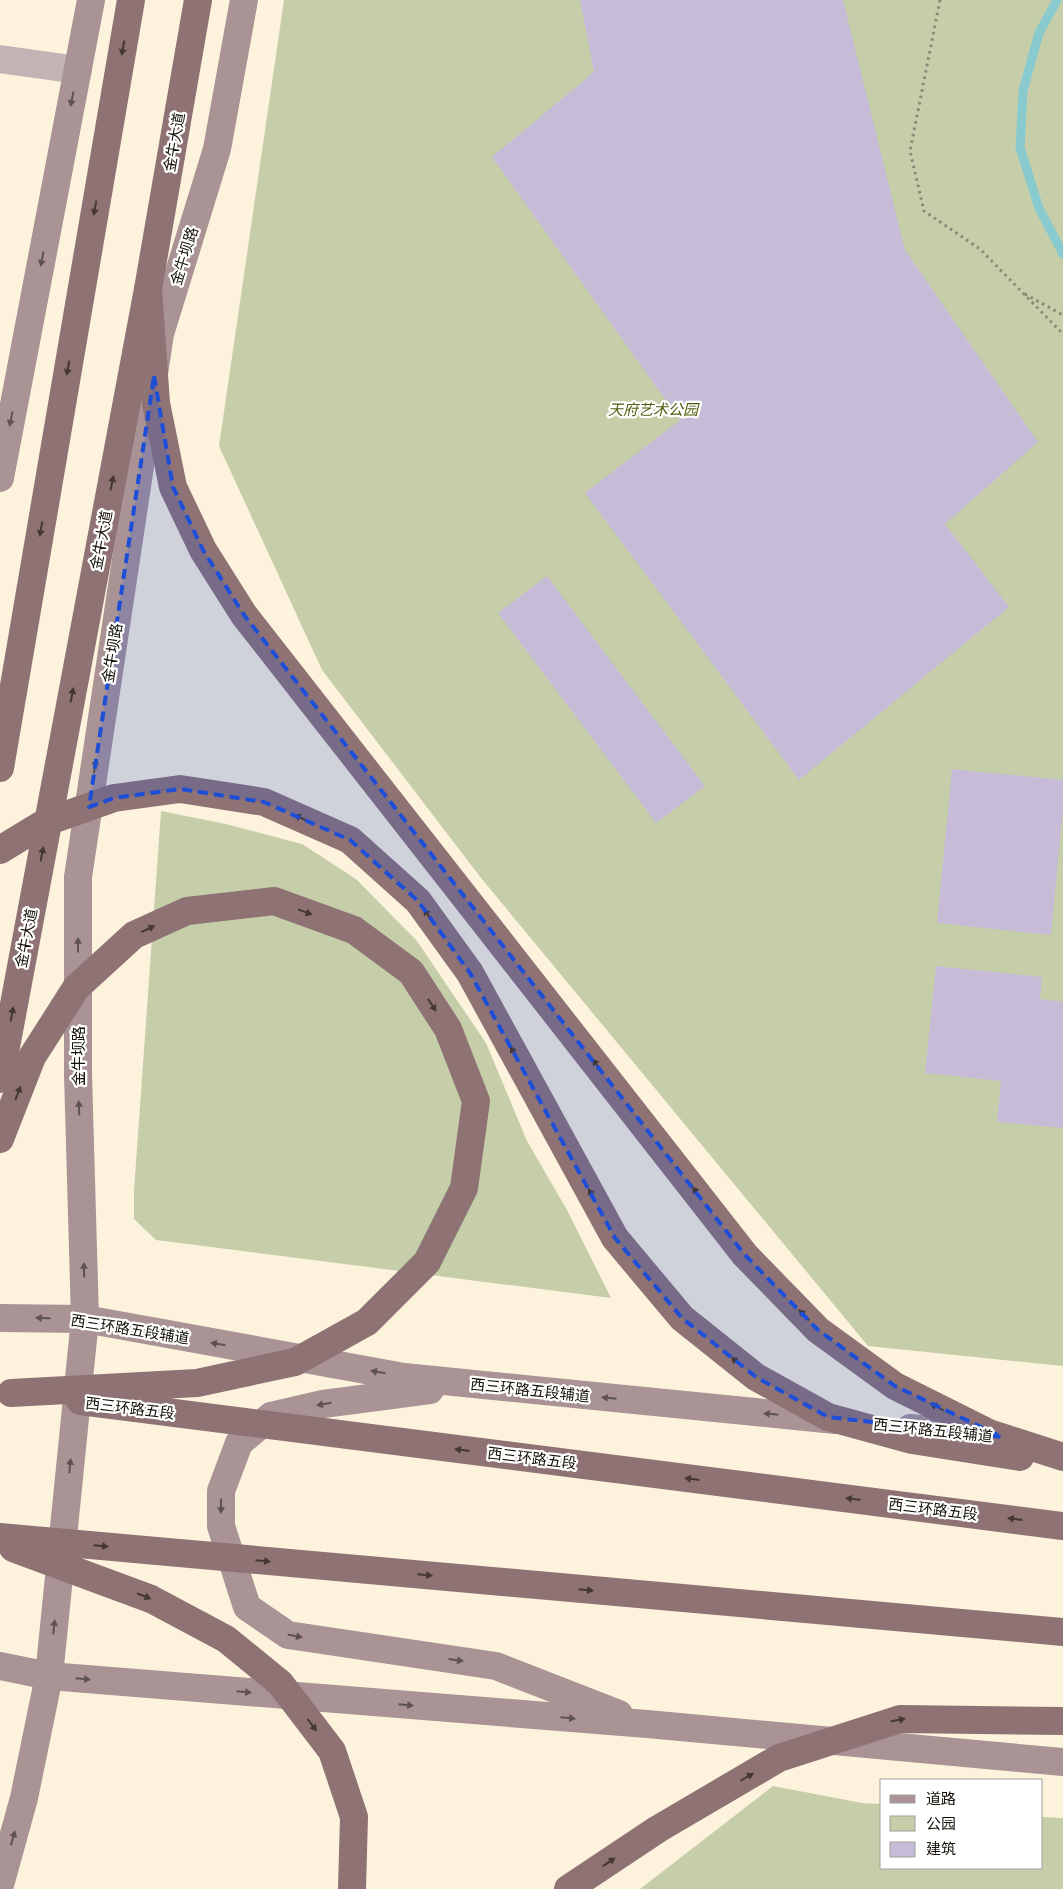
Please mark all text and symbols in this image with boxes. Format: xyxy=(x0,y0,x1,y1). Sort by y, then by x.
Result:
one-way arrow xyxy=(118,40,126,56)
one-way arrow xyxy=(68,92,76,107)
street label: 金牛大道 xyxy=(159,111,189,173)
one-way arrow xyxy=(91,201,99,217)
street label: 金牛坝路 xyxy=(166,225,202,287)
one-way arrow xyxy=(37,251,45,267)
one-way arrow xyxy=(64,361,72,377)
park label: 天府艺术公园 xyxy=(608,400,700,419)
one-way arrow xyxy=(7,411,15,427)
one-way arrow xyxy=(108,475,116,491)
street label: 金牛大道 xyxy=(86,509,116,571)
one-way arrow xyxy=(37,521,45,537)
street label: 金牛坝路 xyxy=(98,622,126,684)
one-way arrow xyxy=(69,686,77,702)
one-way arrow xyxy=(91,758,99,774)
one-way arrow xyxy=(294,814,308,822)
one-way arrow xyxy=(39,846,47,862)
street label: 金牛大道 xyxy=(11,907,41,969)
one-way arrow xyxy=(423,908,433,922)
one-way arrow xyxy=(297,909,312,916)
one-way arrow xyxy=(141,924,155,932)
one-way arrow xyxy=(74,937,82,953)
one-way arrow xyxy=(427,998,437,1012)
one-way arrow xyxy=(9,1006,17,1022)
street label: 金牛坝路 xyxy=(69,1026,88,1086)
one-way arrow xyxy=(509,1046,518,1060)
one-way arrow xyxy=(591,1059,602,1072)
one-way arrow xyxy=(14,1085,22,1100)
one-way arrow xyxy=(75,1099,83,1115)
one-way arrow xyxy=(692,1186,702,1200)
one-way arrow xyxy=(587,1189,596,1202)
one-way arrow xyxy=(80,1262,88,1278)
one-way arrow xyxy=(798,1309,810,1321)
street label: 西三环路五段辅道 xyxy=(69,1310,191,1348)
one-way arrow xyxy=(34,1314,50,1322)
one-way arrow xyxy=(210,1339,226,1347)
one-way arrow xyxy=(731,1357,744,1368)
one-way arrow xyxy=(370,1368,386,1376)
street label: 西三环路五段辅道 xyxy=(469,1374,591,1406)
street label: 西三环路五段 xyxy=(84,1393,176,1423)
one-way arrow xyxy=(601,1393,617,1401)
one-way arrow xyxy=(316,1401,332,1409)
one-way arrow xyxy=(930,1403,944,1411)
one-way arrow xyxy=(762,1410,778,1418)
street label: 西三环路五段辅道 xyxy=(872,1414,994,1446)
street label: 西三环路五段 xyxy=(486,1443,578,1473)
one-way arrow xyxy=(453,1445,469,1453)
one-way arrow xyxy=(67,1457,75,1473)
one-way arrow xyxy=(684,1475,700,1483)
street label: 西三环路五段 xyxy=(887,1494,979,1524)
one-way arrow xyxy=(845,1495,861,1503)
one-way arrow xyxy=(217,1498,225,1514)
one-way arrow xyxy=(1006,1515,1022,1523)
one-way arrow xyxy=(93,1543,109,1551)
one-way arrow xyxy=(255,1557,271,1565)
one-way arrow xyxy=(417,1571,433,1579)
one-way arrow xyxy=(579,1586,595,1594)
one-way arrow xyxy=(137,1593,151,1601)
one-way arrow xyxy=(50,1619,58,1635)
one-way arrow xyxy=(288,1632,303,1640)
one-way arrow xyxy=(448,1657,464,1665)
one-way arrow xyxy=(75,1675,91,1683)
one-way arrow xyxy=(237,1688,253,1696)
one-way arrow xyxy=(399,1702,415,1710)
one-way arrow xyxy=(561,1715,577,1723)
one-way arrow xyxy=(891,1716,907,1724)
one-way arrow xyxy=(307,1718,318,1731)
one-way arrow xyxy=(740,1773,754,1782)
legend xyxy=(880,1779,1043,1869)
text: 道路 xyxy=(926,1789,956,1808)
text: 公园 xyxy=(926,1814,956,1833)
one-way arrow xyxy=(9,1830,17,1846)
text: 建筑 xyxy=(926,1839,956,1858)
one-way arrow xyxy=(602,1857,615,1867)

